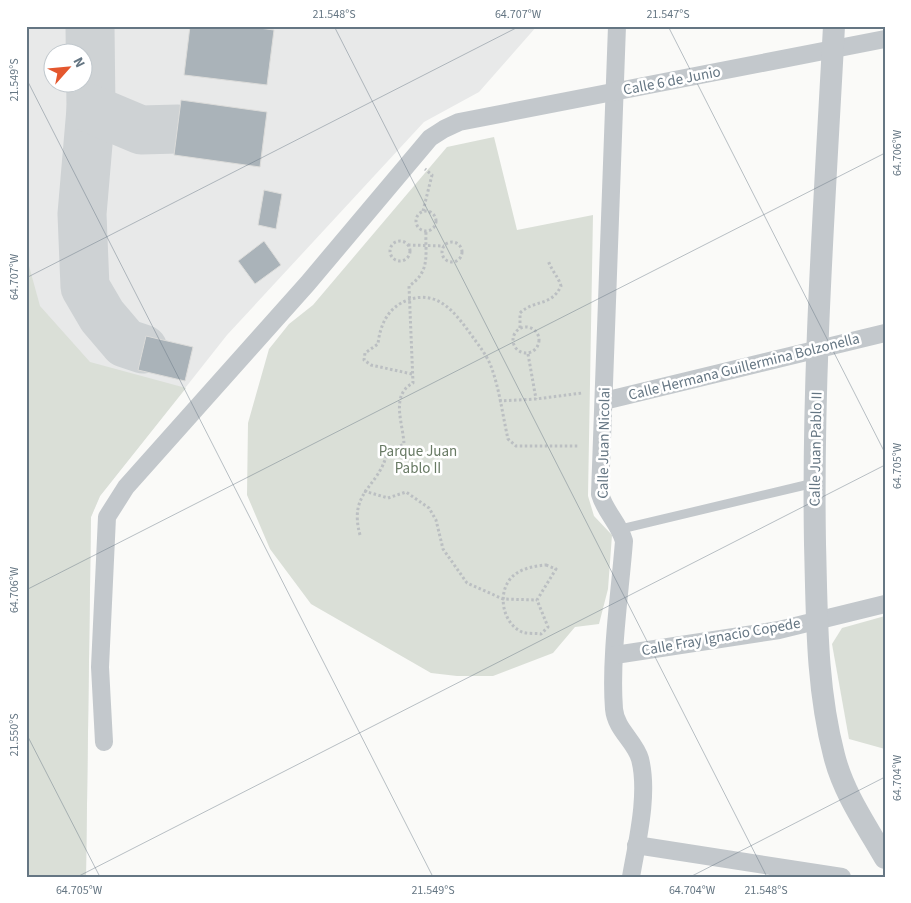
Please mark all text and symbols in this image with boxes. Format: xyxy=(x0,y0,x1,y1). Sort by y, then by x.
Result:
text: 21.548°S xyxy=(312,6,356,23)
text: 64.707°W xyxy=(495,6,542,23)
text: 21.547°S xyxy=(646,6,690,23)
north arrow xyxy=(42,42,92,92)
text: N xyxy=(68,54,90,71)
text: 21.549°S xyxy=(6,58,23,102)
street label: Calle 6 de Junio xyxy=(621,61,723,101)
text: 64.706°W xyxy=(889,129,906,176)
text: 64.707°W xyxy=(6,253,23,300)
street label: Calle Hermana Guillermina Bolzonella xyxy=(626,328,862,406)
street label: Calle Juan Nicolai xyxy=(593,387,615,499)
street label: Calle Juan Pablo II xyxy=(804,391,828,507)
park label: Parque Juan Pablo II xyxy=(379,441,457,479)
text: 64.705°W xyxy=(889,442,906,489)
text: 64.706°W xyxy=(6,566,23,613)
street label: Calle Fray Ignacio Copede xyxy=(640,613,802,661)
text: 21.550°S xyxy=(6,713,23,757)
text: 64.704°W xyxy=(889,754,906,801)
text: 64.705°W xyxy=(56,882,103,899)
text: 21.549°S xyxy=(411,882,455,899)
text: 64.704°W xyxy=(669,882,716,899)
text: 21.548°S xyxy=(744,882,788,899)

